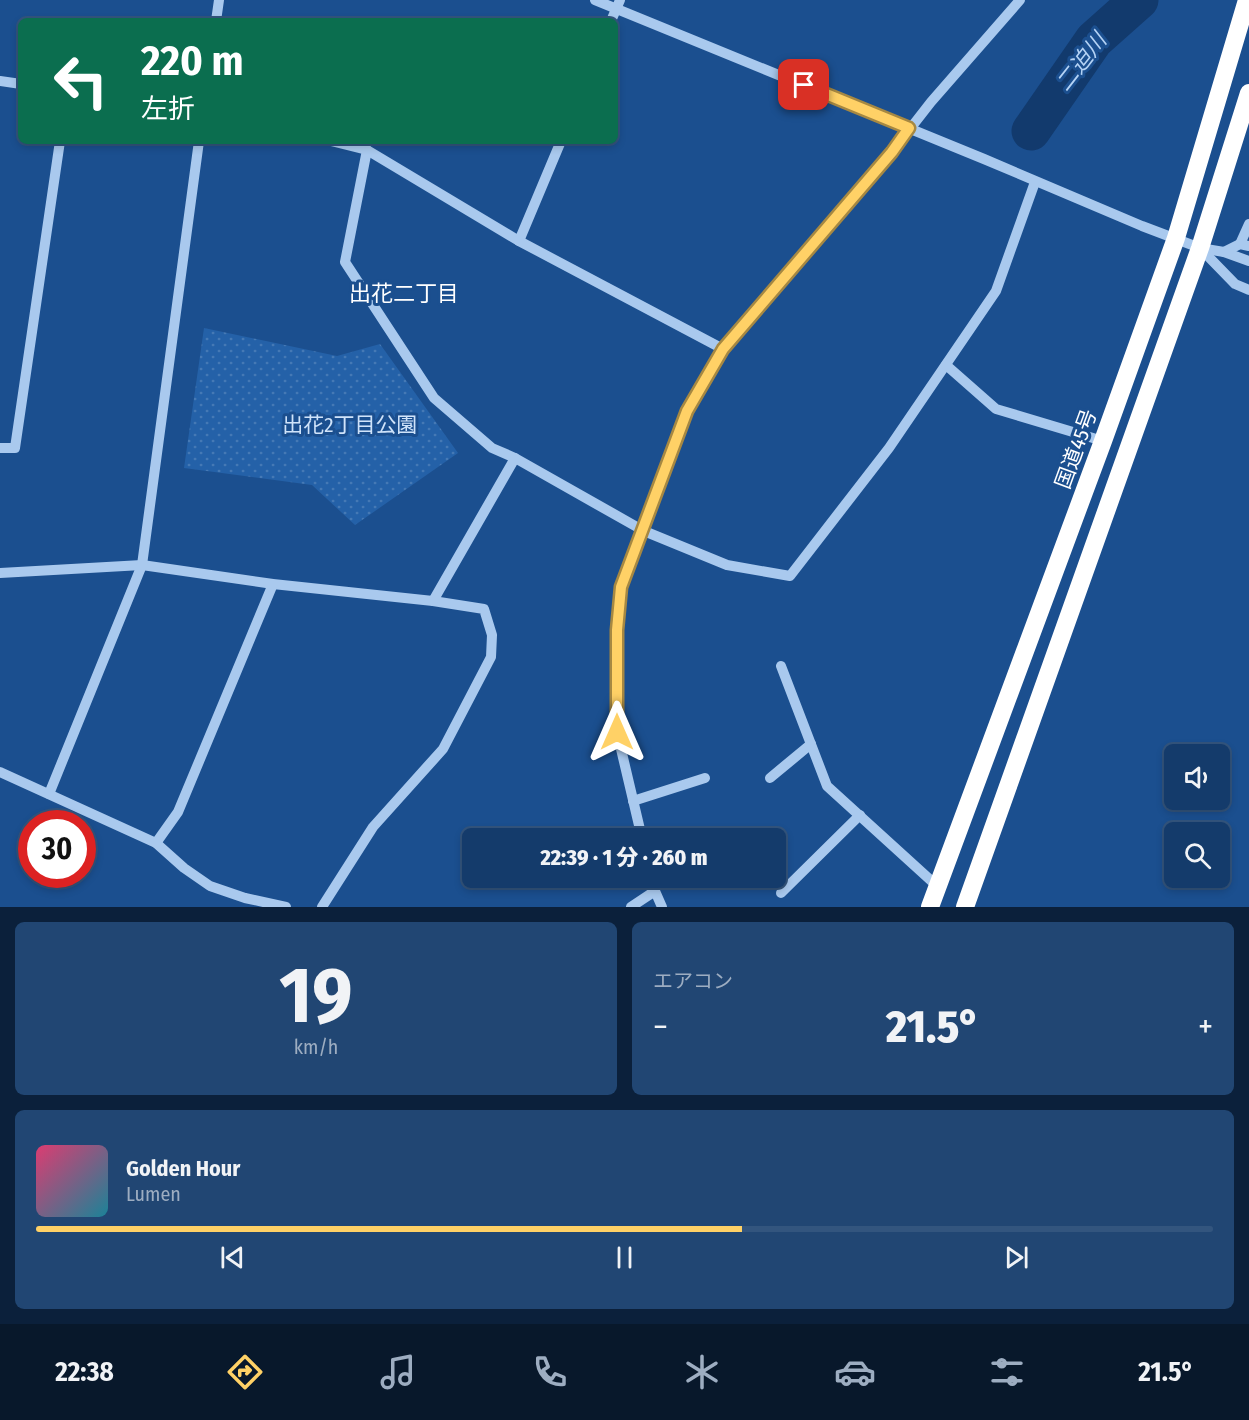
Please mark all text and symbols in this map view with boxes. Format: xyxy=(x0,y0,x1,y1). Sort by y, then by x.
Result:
water label: 二迫川 xyxy=(1050,26,1113,96)
text: 220 m xyxy=(141,36,244,86)
icon: left xyxy=(42,42,120,120)
pin xyxy=(778,59,829,110)
icon: arrive xyxy=(787,68,820,101)
text: 左折 xyxy=(141,93,195,125)
district label: 出花二丁目 xyxy=(349,280,459,307)
street label: 国道45号 xyxy=(1050,406,1102,492)
park label: 出花2丁目公園 xyxy=(282,412,418,438)
position arrow xyxy=(585,700,649,764)
map controls xyxy=(1164,744,1230,888)
button: sound xyxy=(1164,744,1230,810)
speed limit sign: 30 xyxy=(18,810,96,888)
button: search xyxy=(1164,822,1230,888)
text: 22:39 · 1 分 · 260 m xyxy=(540,844,708,871)
text: 19 xyxy=(279,949,353,1043)
text: エアコン xyxy=(653,969,733,993)
text: 21.5° xyxy=(886,1000,980,1054)
text: − xyxy=(653,1007,668,1047)
text: + xyxy=(1198,1007,1213,1047)
text: km/h xyxy=(294,1035,338,1059)
text: Golden Hour xyxy=(126,1155,240,1182)
text: Lumen xyxy=(126,1182,181,1206)
icon: previous xyxy=(216,1241,249,1274)
icon: pause xyxy=(608,1241,641,1274)
icon: next xyxy=(1000,1241,1033,1274)
icon: directions xyxy=(224,1351,266,1393)
icon: music xyxy=(377,1351,419,1393)
icon: phone xyxy=(529,1351,571,1393)
icon: climate xyxy=(681,1351,723,1393)
icon: car xyxy=(834,1351,876,1393)
icon: filters xyxy=(986,1351,1028,1393)
text: 22:38 xyxy=(55,1356,114,1388)
text: 21.5° xyxy=(1138,1356,1194,1388)

